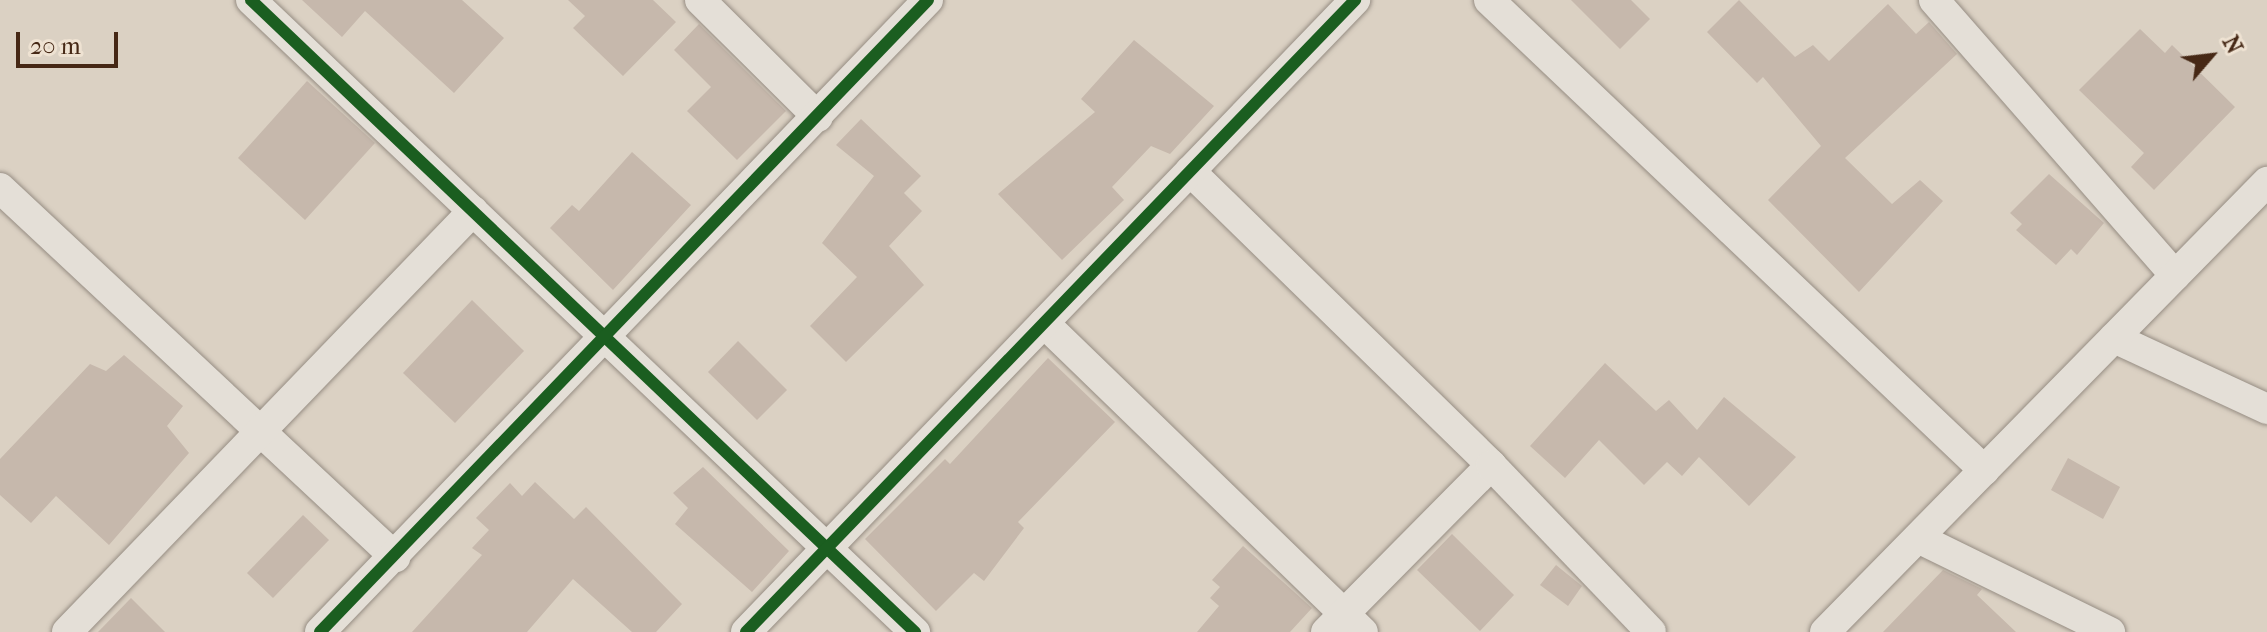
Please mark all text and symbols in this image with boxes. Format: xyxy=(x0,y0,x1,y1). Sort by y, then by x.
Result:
scale bar xyxy=(20,16,122,66)
north arrow xyxy=(2171,16,2251,96)
text: N xyxy=(2217,31,2248,58)
text: 20 m xyxy=(30,32,81,60)

